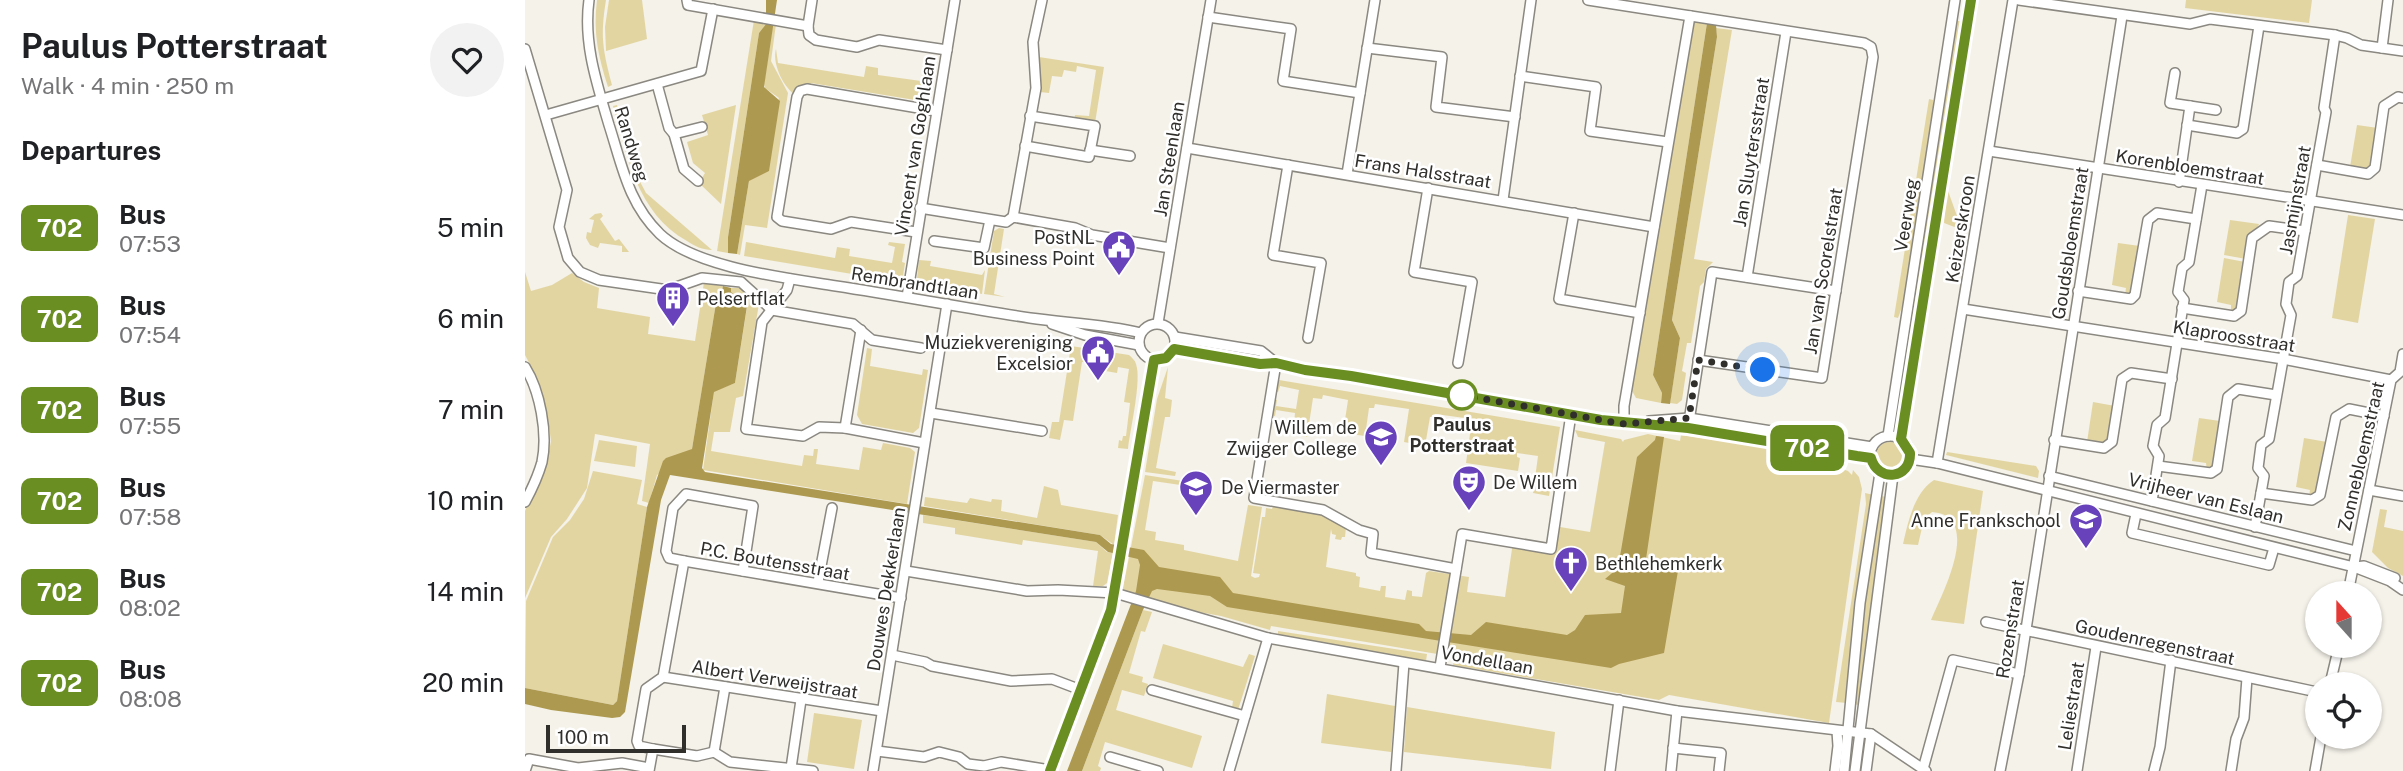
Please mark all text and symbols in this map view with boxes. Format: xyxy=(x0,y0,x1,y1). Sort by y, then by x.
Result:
button: heart xyxy=(430,23,504,97)
text: Paulus Potterstraat xyxy=(21,27,328,65)
street label: Vincent van Goghlaan xyxy=(890,54,940,238)
text: Walk · 4 min · 250 m xyxy=(21,72,234,99)
street label: Jan Sluytersstraat xyxy=(1729,76,1773,228)
street label: Jan Steenlaan xyxy=(1150,100,1188,218)
street label: Randweg xyxy=(611,103,653,185)
text: Departures xyxy=(21,135,161,166)
street label: Jasmijnstraat xyxy=(2275,144,2315,256)
street label: Korenbloemstraat xyxy=(2114,145,2266,189)
street label: Frans Halsstraat xyxy=(1353,150,1493,192)
street label: Goudsbloemstraat xyxy=(2048,165,2092,321)
street label: Keizerskroon xyxy=(1941,174,1979,284)
street label: Veerweg xyxy=(1890,177,1922,253)
street label: Jan van Scorelstraat xyxy=(1799,186,1847,356)
text: Bus xyxy=(119,199,166,230)
text: 5 min xyxy=(437,212,504,243)
text: 702 xyxy=(37,214,82,242)
place label: PostNL Business Point xyxy=(973,227,1095,269)
public building icon: PostNL Business Point xyxy=(1100,228,1138,277)
text: 07:53 xyxy=(119,230,181,257)
street label: Rembrandtlaan xyxy=(850,263,980,303)
building icon: Pelsertflat xyxy=(654,279,692,328)
place label: Pelsertflat xyxy=(697,288,785,309)
text: Bus xyxy=(119,290,166,321)
text: 6 min xyxy=(437,303,504,334)
text: 702 xyxy=(37,305,82,333)
street label: Klaproosstraat xyxy=(2171,316,2297,356)
text: 07:54 xyxy=(119,321,181,348)
place label: Muziekvereniging Excelsior xyxy=(925,332,1073,374)
public building icon: Muziekvereniging Excelsior xyxy=(1079,333,1117,382)
your location xyxy=(1745,352,1780,387)
street label: Zonnebloemstraat xyxy=(2334,379,2388,533)
marker: Paulus Potterstraat xyxy=(1447,380,1477,410)
text: Bus xyxy=(119,381,166,412)
text: 7 min xyxy=(438,394,504,425)
text: 702 xyxy=(37,396,82,424)
text: 07:55 xyxy=(119,412,181,439)
place label: Paulus Potterstraat xyxy=(1410,414,1515,456)
place label: Willem de Zwijger College xyxy=(1226,417,1357,459)
school or university icon: Willem de Zwijger College xyxy=(1362,418,1400,467)
line badge: 702 xyxy=(1767,425,1847,471)
text: 702 xyxy=(1784,434,1830,462)
theatre icon: De Willem xyxy=(1450,463,1488,512)
school or university icon: De Viermaster xyxy=(1177,468,1215,517)
street label: Vrijheer van Eslaan xyxy=(2126,468,2286,528)
text: Bus xyxy=(119,472,166,503)
place label: De Willem xyxy=(1493,472,1577,493)
place label: De Viermaster xyxy=(1221,477,1340,498)
text: 10 min xyxy=(427,485,504,516)
text: 702 xyxy=(37,487,82,515)
school or university icon: Anne Frankschool xyxy=(2067,501,2105,550)
text: 07:58 xyxy=(119,503,181,530)
street label: Douwes Dekkerlaan xyxy=(863,505,909,673)
place label: Anne Frankschool xyxy=(1910,510,2061,531)
street label: P.C. Boutensstraat xyxy=(698,537,852,585)
church icon: Bethlehemkerk xyxy=(1552,544,1590,593)
place label: Bethlehemkerk xyxy=(1595,553,1723,574)
text: Bus xyxy=(119,563,166,594)
text: 14 min xyxy=(427,576,504,607)
text: 702 xyxy=(37,578,82,606)
street label: Rozenstraat xyxy=(1992,578,2028,680)
north arrow xyxy=(2305,581,2382,658)
map controls xyxy=(2305,581,2382,749)
text: 08:02 xyxy=(119,594,181,621)
street label: Goudenregenstraat xyxy=(2073,615,2237,669)
street label: Vondellaan xyxy=(1439,642,1535,678)
text: Bus xyxy=(119,654,166,685)
street label: Albert Verweijstraat xyxy=(690,655,860,703)
street label: Leliestraat xyxy=(2054,660,2088,752)
text: 20 min xyxy=(422,667,504,698)
text: 702 xyxy=(37,669,82,697)
button: locate xyxy=(2305,672,2382,749)
text: 08:08 xyxy=(119,685,182,712)
scale bar xyxy=(546,722,686,754)
text: 100 m xyxy=(557,726,609,748)

